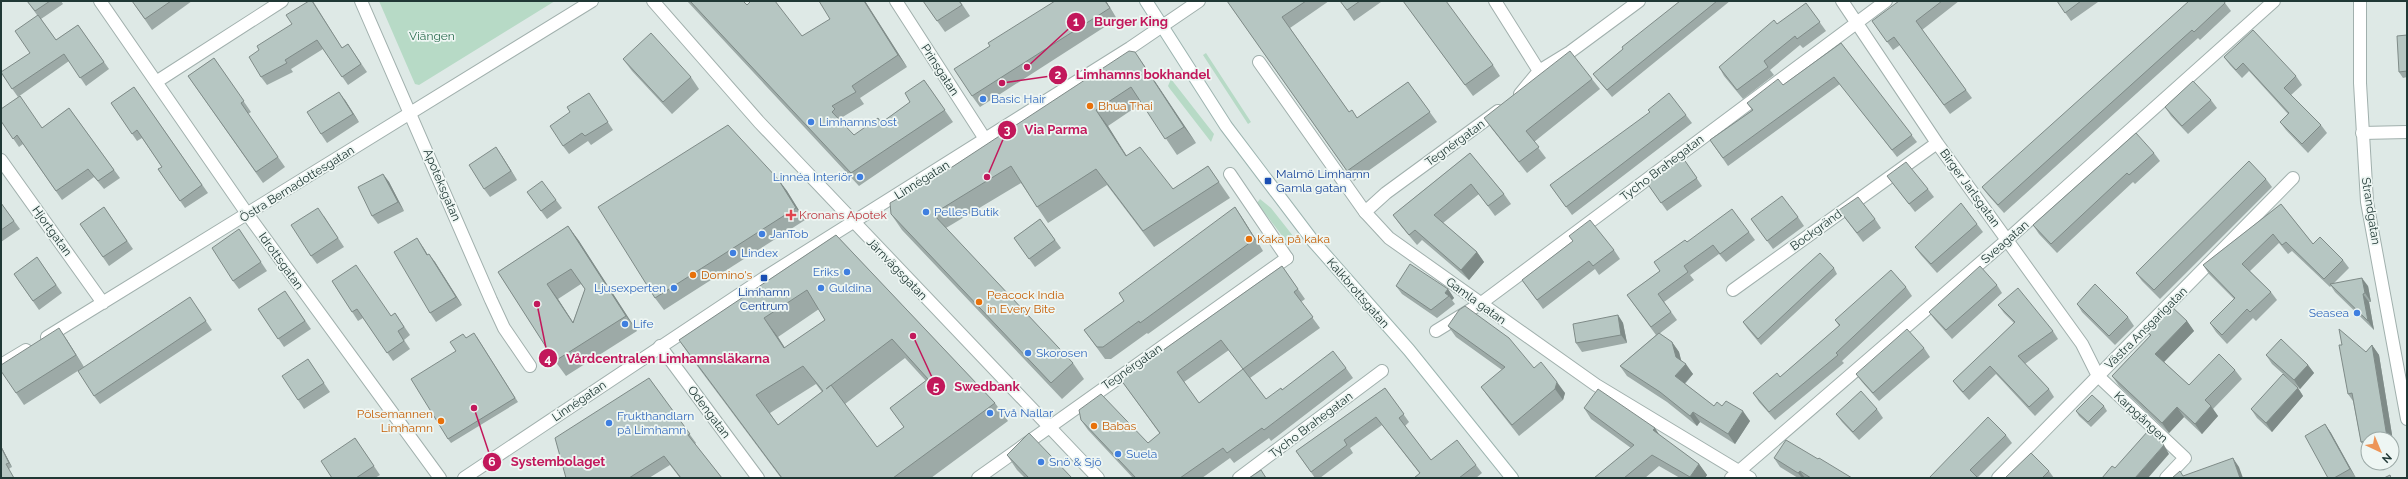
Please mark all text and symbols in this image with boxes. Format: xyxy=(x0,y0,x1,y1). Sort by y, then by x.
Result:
callout: Burger King xyxy=(1066,9,1176,34)
text: Burger King xyxy=(1094,14,1168,29)
text: 1 xyxy=(1073,15,1079,29)
park label: Viängen xyxy=(409,29,455,43)
street label: Prinsgatan xyxy=(918,42,962,98)
callout: Limhamns bokhandel xyxy=(1048,62,1219,87)
text: Limhamns bokhandel xyxy=(1076,67,1211,82)
text: 2 xyxy=(1055,68,1062,82)
place label: Basic Hair xyxy=(991,92,1047,106)
marker: Basic Hair xyxy=(978,94,988,104)
place label: Bhua Thai xyxy=(1098,99,1153,113)
marker: Bhua Thai xyxy=(1085,101,1095,111)
place label: Limhamns ost xyxy=(819,115,897,129)
marker: Limhamns ost xyxy=(806,117,816,127)
callout: Via Parma xyxy=(997,117,1096,142)
street label: Tegnérgatan xyxy=(1423,117,1487,169)
text: Via Parma xyxy=(1025,122,1088,137)
text: 3 xyxy=(1004,123,1011,137)
street label: Tycho Brahegatan xyxy=(1618,132,1706,204)
street label: Östra Bernadottesgatan xyxy=(237,143,357,225)
street label: Birger Jarlsgatan xyxy=(1937,146,2003,230)
street label: Apoteksgatan xyxy=(420,147,464,223)
street label: Linnégatan xyxy=(892,158,952,202)
place label: Malmö Limhamn Gamla gatan xyxy=(1276,167,1370,195)
place label: Linnéa Interiör xyxy=(773,170,853,184)
marker: Linnéa Interiör xyxy=(855,172,865,182)
marker: Malmö Limhamn Gamla gatan xyxy=(1263,176,1273,186)
street label: Strandgatan xyxy=(2359,176,2383,246)
street label: Hjortgatan xyxy=(29,203,75,259)
place label: Pelles Butik xyxy=(934,205,1000,219)
marker: Pelles Butik xyxy=(921,207,931,217)
street label: Bockgränd xyxy=(1787,207,1845,253)
place label: Kronans Apotek xyxy=(799,208,887,222)
marker: Kronans Apotek xyxy=(786,210,796,220)
street label: Sveagatan xyxy=(1978,218,2032,266)
place label: JanTob xyxy=(770,227,808,241)
marker: JanTob xyxy=(757,229,767,239)
street label: Idrottsgatan xyxy=(256,230,306,292)
place label: Kaka på kaka xyxy=(1257,232,1330,246)
marker: Kaka på kaka xyxy=(1244,234,1254,244)
street label: Järnvägsgatan xyxy=(864,235,930,303)
place label: Lindex xyxy=(741,246,778,260)
marker: Lindex xyxy=(728,248,738,258)
street label: Kalkbrottsgatan xyxy=(1324,255,1392,331)
place label: Eriks xyxy=(813,265,839,279)
marker: Eriks xyxy=(842,267,852,277)
place label: Domino's xyxy=(701,268,753,282)
marker: Domino's xyxy=(688,270,698,280)
marker: Limhamn Centrum xyxy=(759,273,769,283)
street label: Gamla gatan xyxy=(1443,275,1509,327)
place label: Ljusexperten xyxy=(594,281,666,295)
place label: Guldina xyxy=(829,281,872,295)
marker: Ljusexperten xyxy=(669,283,679,293)
marker: Guldina xyxy=(816,283,826,293)
street label: Västra Ansgarigatan xyxy=(2102,284,2190,372)
place label: Limhamn Centrum xyxy=(738,285,790,313)
place label: Peacock India in Every Bite xyxy=(987,288,1064,316)
marker: Peacock India in Every Bite xyxy=(974,297,984,307)
place label: Seasea xyxy=(2309,306,2349,320)
marker: Seasea xyxy=(2352,308,2362,318)
place label: Life xyxy=(633,317,653,331)
marker: Life xyxy=(620,319,630,329)
street label: Tegnérgatan xyxy=(1099,341,1165,393)
callout: Vårdcentralen Limhamnsläkarna xyxy=(538,346,778,371)
place label: Skorosen xyxy=(1036,346,1087,360)
marker: Skorosen xyxy=(1023,348,1033,358)
text: Vårdcentralen Limhamnsläkarna xyxy=(566,351,770,366)
text: 4 xyxy=(545,352,552,366)
callout: Swedbank xyxy=(926,374,1027,399)
street label: Linnégatan xyxy=(549,378,609,424)
text: Swedbank xyxy=(954,379,1020,394)
text: 5 xyxy=(933,380,940,394)
street label: Odengatan xyxy=(685,383,733,441)
street label: Tycho Brahegatan xyxy=(1267,389,1355,461)
street label: Karpgången xyxy=(2111,389,2171,445)
place label: Två Nallar xyxy=(998,406,1054,420)
place label: Pölsemannen Limhamn xyxy=(357,407,433,435)
marker: Två Nallar xyxy=(985,408,995,418)
place label: Frukthandlarn på Limhamn xyxy=(617,409,694,437)
marker: Pölsemannen Limhamn xyxy=(436,416,446,426)
marker: Frukthandlarn på Limhamn xyxy=(604,418,614,428)
place label: Babas xyxy=(1102,419,1136,433)
marker: Babas xyxy=(1089,421,1099,431)
north arrow xyxy=(2360,431,2400,471)
place label: Suela xyxy=(1126,447,1157,461)
callout: Systembolaget xyxy=(482,449,613,474)
marker: Suela xyxy=(1113,449,1123,459)
text: N xyxy=(2379,450,2394,465)
text: Systembolaget xyxy=(511,454,605,469)
text: 6 xyxy=(488,455,496,469)
place label: Snö & Sjö xyxy=(1049,455,1102,469)
marker: Snö & Sjö xyxy=(1036,457,1046,467)

